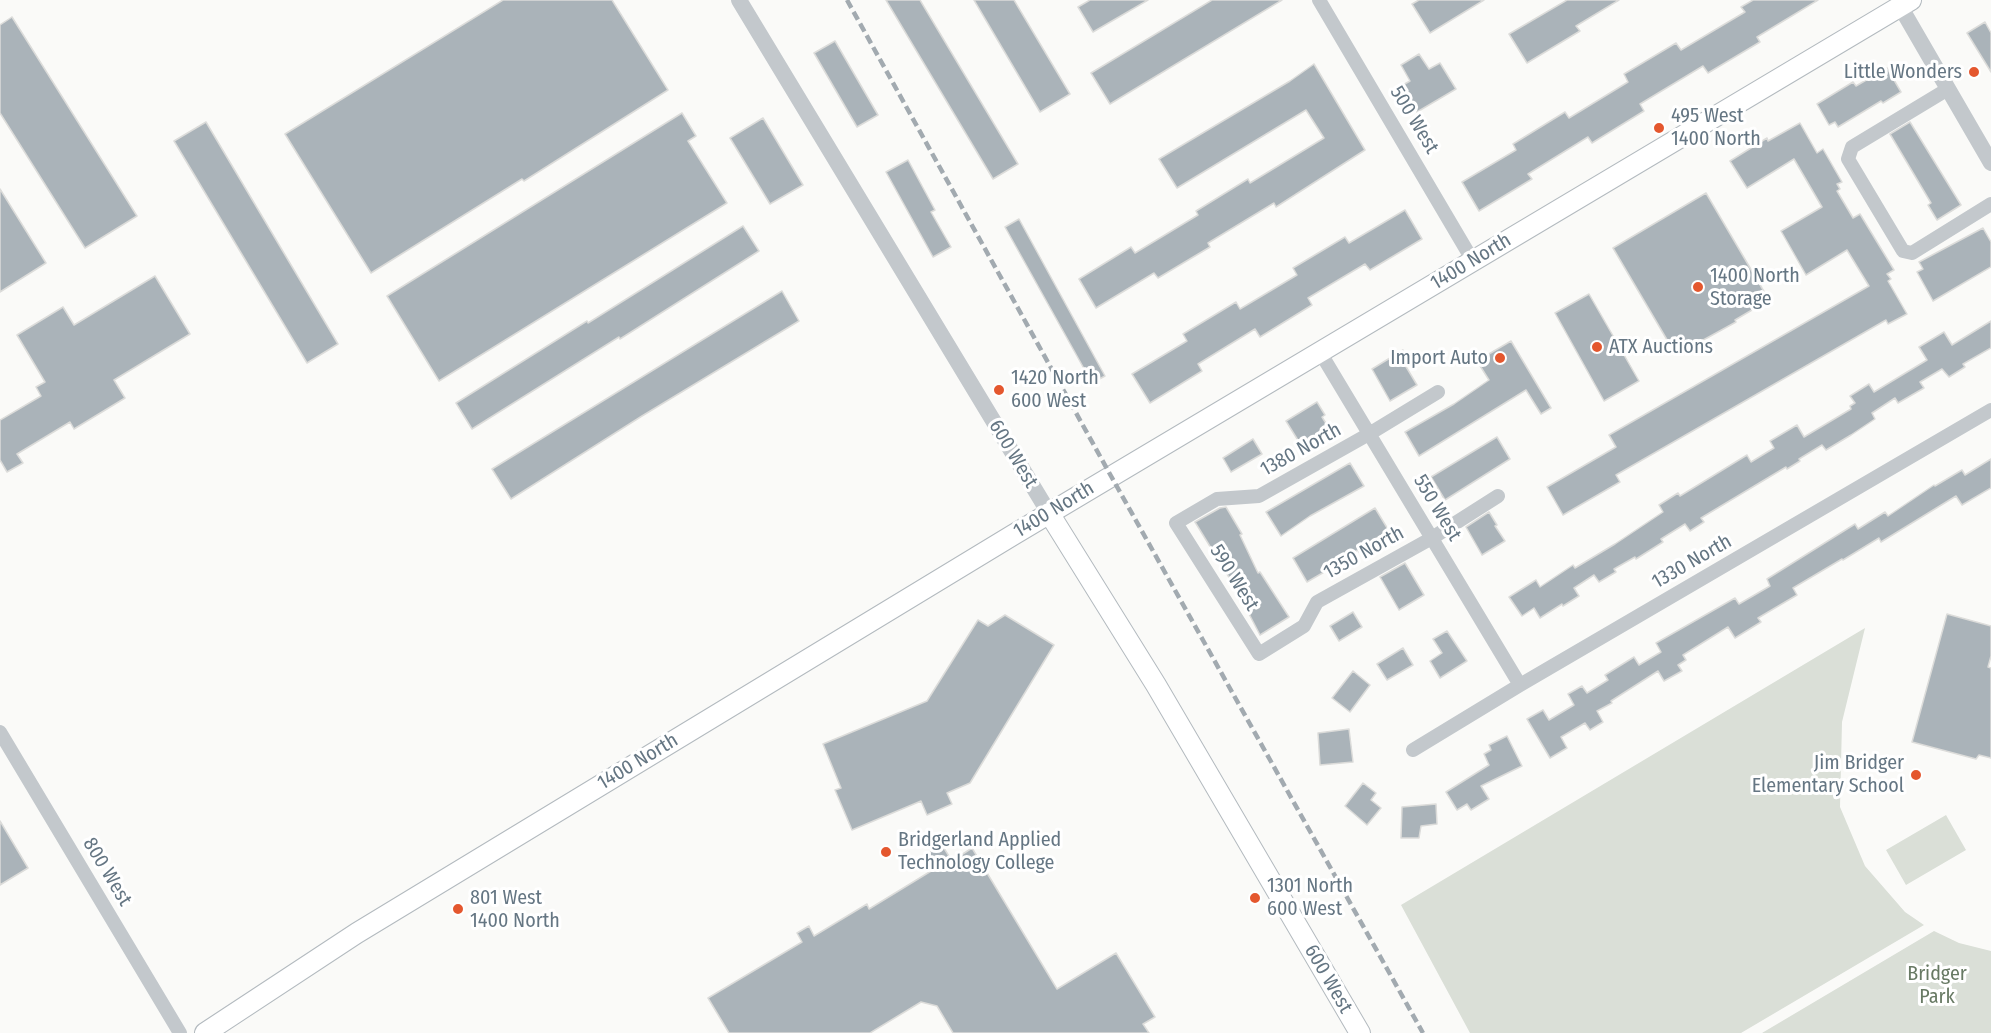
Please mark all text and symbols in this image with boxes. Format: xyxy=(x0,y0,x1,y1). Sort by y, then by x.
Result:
place label: Little Wonders xyxy=(1844,60,1962,84)
marker: Little Wonders xyxy=(1967,65,1981,79)
street label: 500 West xyxy=(1385,82,1443,158)
place label: 495 West 1400 North xyxy=(1671,104,1761,151)
marker: 495 West 1400 North xyxy=(1652,121,1666,135)
street label: 1400 North xyxy=(1426,229,1516,295)
place label: 1400 North Storage xyxy=(1710,264,1800,311)
marker: 1400 North Storage xyxy=(1691,280,1705,294)
place label: ATX Auctions xyxy=(1609,335,1713,359)
marker: ATX Auctions xyxy=(1590,340,1604,354)
place label: Import Auto xyxy=(1390,346,1488,370)
marker: Import Auto xyxy=(1493,351,1507,365)
place label: 1420 North 600 West xyxy=(1011,366,1099,413)
marker: 1420 North 600 West xyxy=(992,383,1006,397)
street label: 600 West xyxy=(983,416,1043,492)
street label: 1380 North xyxy=(1256,418,1346,482)
street label: 550 West xyxy=(1408,470,1466,546)
street label: 1400 North xyxy=(1009,477,1099,543)
street label: 1350 North xyxy=(1320,521,1408,585)
street label: 1330 North xyxy=(1648,530,1736,594)
street label: 590 West xyxy=(1204,540,1264,616)
street label: 1400 North xyxy=(593,729,683,795)
place label: Jim Bridger Elementary School xyxy=(1752,751,1904,798)
marker: Jim Bridger Elementary School xyxy=(1909,768,1923,782)
place label: Bridgerland Applied Technology College xyxy=(898,828,1061,875)
street label: 800 West xyxy=(77,834,137,910)
marker: Bridgerland Applied Technology College xyxy=(879,845,893,859)
place label: 1301 North 600 West xyxy=(1267,874,1353,921)
place label: 801 West 1400 North xyxy=(470,886,560,933)
marker: 1301 North 600 West xyxy=(1248,891,1262,905)
marker: 801 West 1400 North xyxy=(451,902,465,916)
street label: 600 West xyxy=(1299,940,1357,1018)
park label: Bridger Park xyxy=(1907,962,1967,1009)

